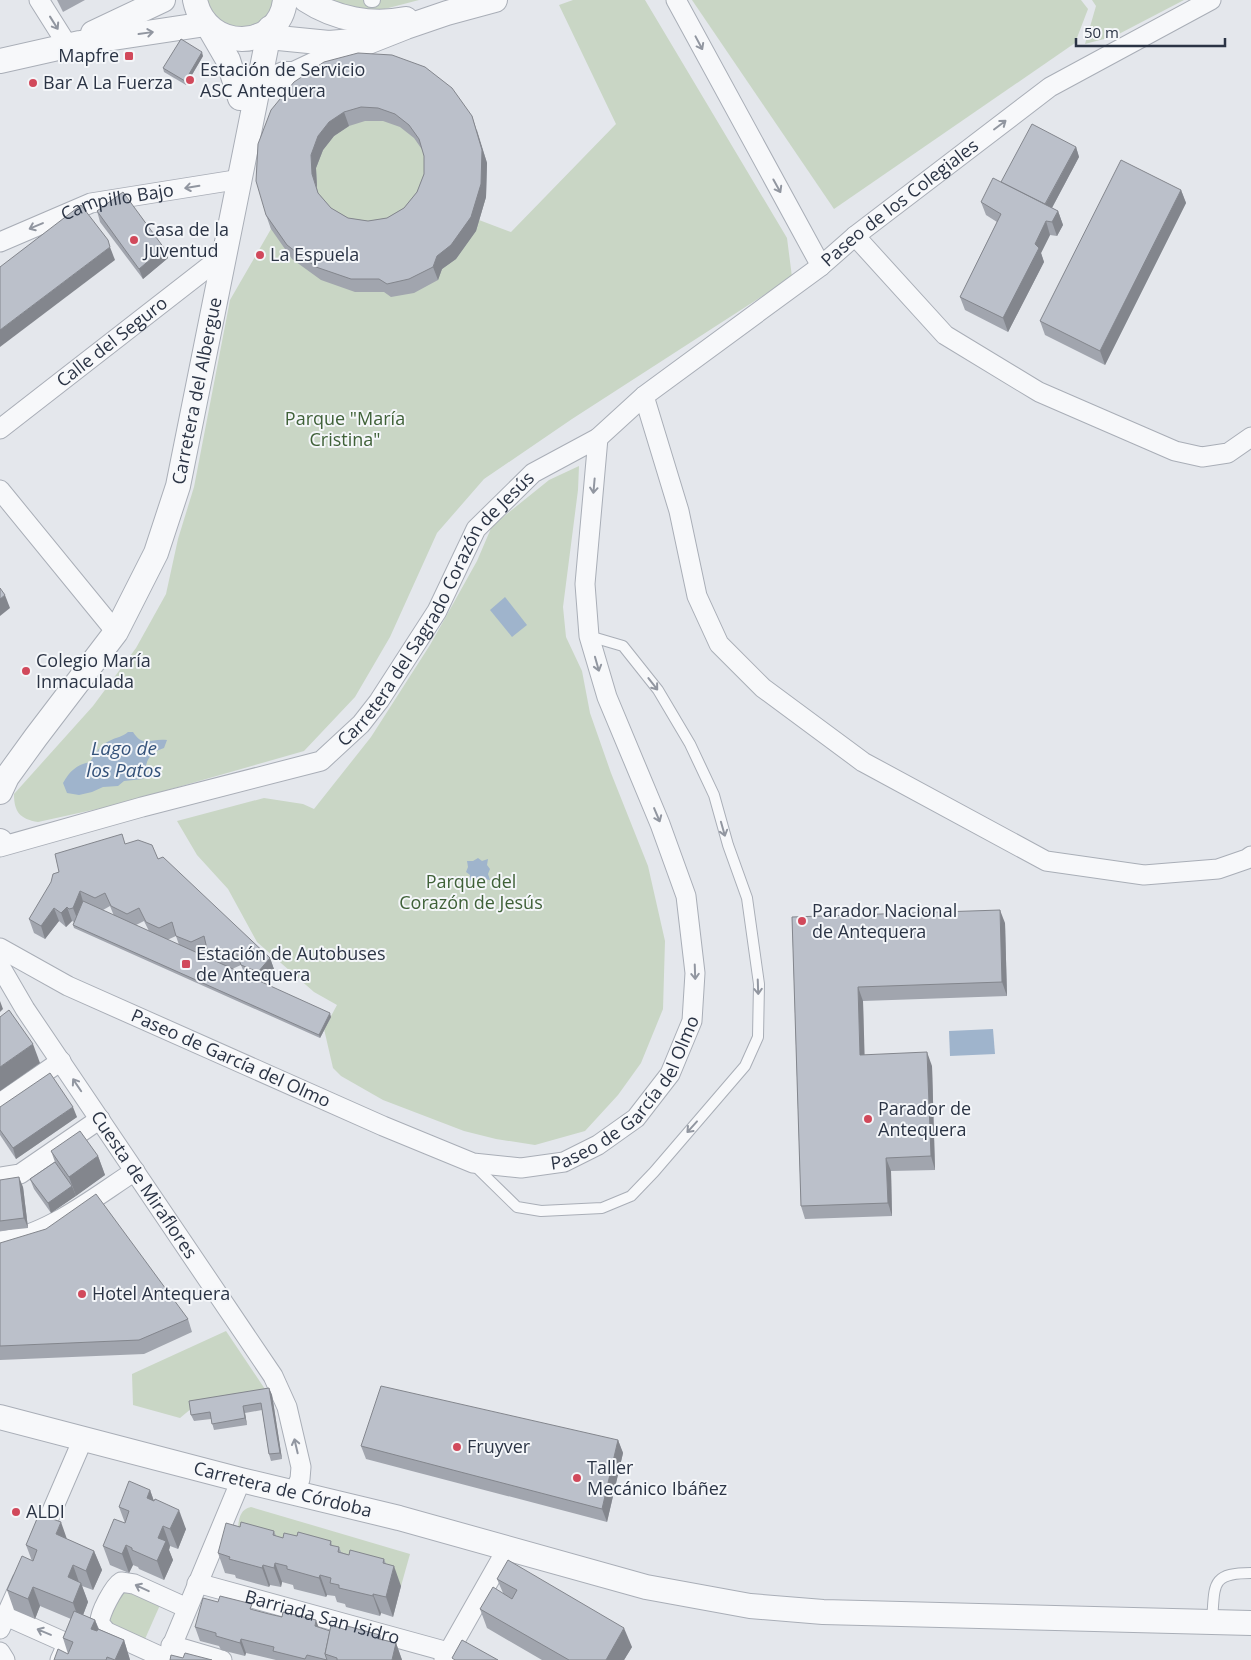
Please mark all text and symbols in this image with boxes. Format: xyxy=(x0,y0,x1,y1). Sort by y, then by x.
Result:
scale bar xyxy=(1076,15,1225,47)
one-way arrow xyxy=(49,16,59,30)
text: 50 m xyxy=(1084,22,1119,42)
one-way arrow xyxy=(137,28,153,38)
one-way arrow xyxy=(695,35,704,50)
place label: Mapfre xyxy=(58,43,119,67)
marker: Mapfre xyxy=(123,50,135,62)
place label: Estación de Servicio ASC Antequera xyxy=(200,57,365,102)
place label: Bar A La Fuerza xyxy=(43,70,173,94)
marker: Estación de Servicio ASC Antequera xyxy=(184,74,196,86)
marker: Bar A La Fuerza xyxy=(27,77,39,89)
one-way arrow xyxy=(993,120,1006,131)
street label: Paseo de los Colegiales xyxy=(815,133,983,272)
street label: Campillo Bajo xyxy=(57,177,175,226)
one-way arrow xyxy=(772,178,782,192)
one-way arrow xyxy=(185,182,201,192)
place label: Casa de la Juventud xyxy=(142,217,229,262)
one-way arrow xyxy=(29,222,44,232)
marker: Casa de la Juventud xyxy=(128,234,140,246)
place label: La Espuela xyxy=(270,242,359,266)
marker: La Espuela xyxy=(254,249,266,261)
street label: Calle del Seguro xyxy=(51,290,172,392)
street label: Carretera del Albergue xyxy=(166,295,227,486)
park label: Parque "María Cristina" xyxy=(285,406,405,451)
street label: Carretera del Sagrado Corazón de Jesús xyxy=(332,466,539,751)
one-way arrow xyxy=(589,478,598,494)
place label: Colegio María Inmaculada xyxy=(36,648,151,693)
one-way arrow xyxy=(593,656,603,672)
marker: Colegio María Inmaculada xyxy=(20,665,32,677)
one-way arrow xyxy=(648,677,659,690)
water label: Lago de los Patos xyxy=(86,735,162,783)
one-way arrow xyxy=(652,807,662,822)
one-way arrow xyxy=(719,821,729,837)
park label: Parque del Corazón de Jesús xyxy=(399,869,543,914)
place label: Parador Nacional de Antequera xyxy=(812,898,957,943)
marker: Parador Nacional de Antequera xyxy=(796,915,808,927)
place label: Estación de Autobuses de Antequera xyxy=(196,941,385,986)
marker: Estación de Autobuses de Antequera xyxy=(180,958,192,970)
one-way arrow xyxy=(690,964,699,980)
one-way arrow xyxy=(754,979,763,995)
street label: Paseo de García del Olmo xyxy=(128,1003,335,1112)
street label: Paseo de García del Olmo xyxy=(549,1012,704,1175)
one-way arrow xyxy=(72,1079,82,1093)
place label: Parador de Antequera xyxy=(878,1096,971,1141)
street label: Cuesta de Miraflores xyxy=(86,1106,203,1263)
marker: Parador de Antequera xyxy=(862,1113,874,1125)
one-way arrow xyxy=(686,1121,698,1134)
place label: Hotel Antequera xyxy=(92,1281,230,1305)
marker: Hotel Antequera xyxy=(76,1288,88,1300)
place label: Fruyver xyxy=(467,1434,531,1458)
one-way arrow xyxy=(291,1439,300,1455)
marker: Fruyver xyxy=(451,1441,463,1453)
street label: Carretera de Córdoba xyxy=(191,1455,375,1522)
place label: Taller Mecánico Ibáñez xyxy=(587,1455,727,1500)
marker: Taller Mecánico Ibáñez xyxy=(571,1472,583,1484)
place label: ALDI xyxy=(26,1499,65,1523)
marker: ALDI xyxy=(10,1506,22,1518)
one-way arrow xyxy=(135,1583,150,1593)
street label: Barriada San Isidro xyxy=(242,1584,403,1649)
one-way arrow xyxy=(37,1626,52,1636)

